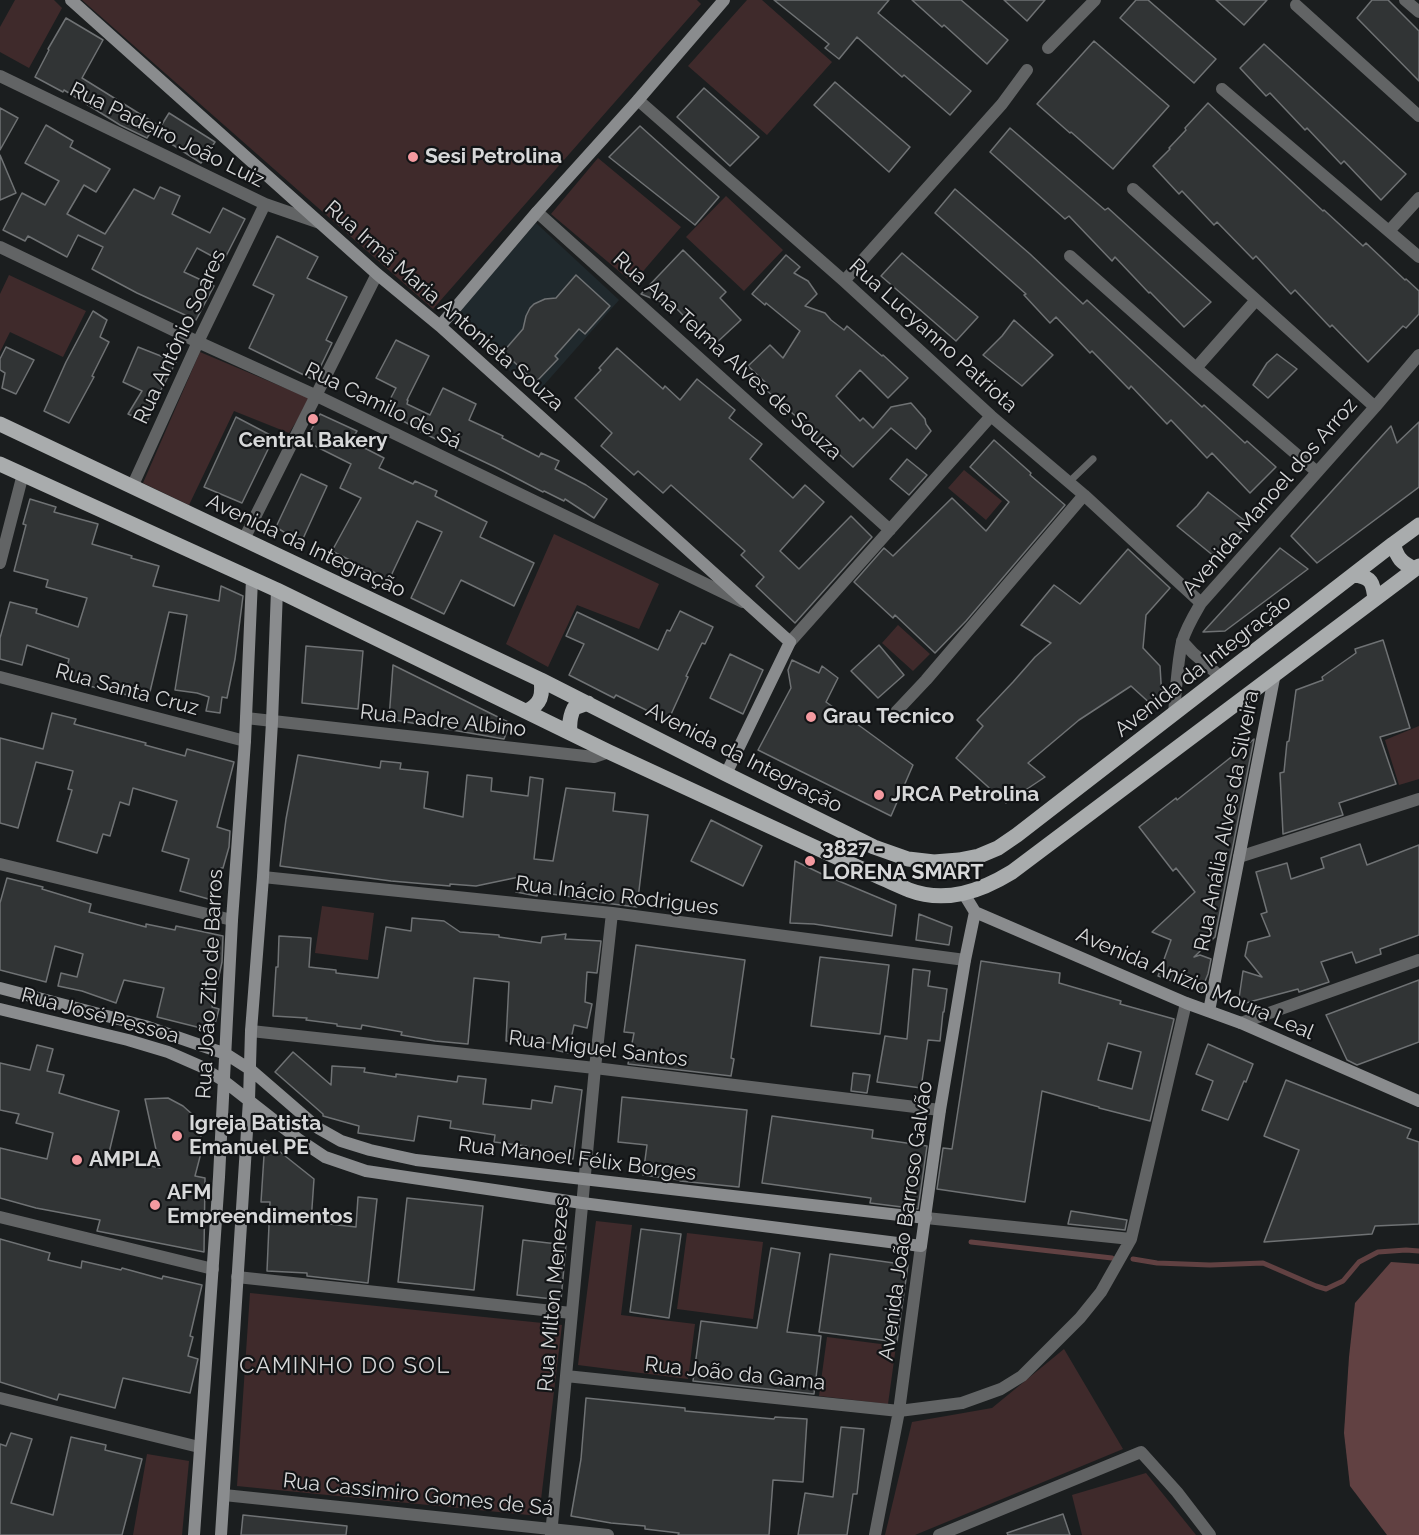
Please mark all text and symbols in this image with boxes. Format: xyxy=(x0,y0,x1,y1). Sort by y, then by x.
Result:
street label: Rua Padeiro João Luiz xyxy=(66,77,268,193)
place label: Sesi Petrolina xyxy=(425,144,562,170)
marker: Sesi Petrolina xyxy=(406,150,420,164)
street label: Rua Irmã Maria Antonieta Souza xyxy=(319,195,569,417)
street label: Rua Antônio Soares xyxy=(129,246,231,428)
street label: Rua Ana Telma Alves de Souza xyxy=(607,247,847,465)
street label: Rua Lucyanno Patriota xyxy=(844,254,1022,418)
street label: Rua Camilo de Sá xyxy=(301,357,465,455)
street label: Avenida Manoel dos Arroz xyxy=(1177,393,1363,601)
marker: Central Bakery xyxy=(306,412,320,426)
place label: Central Bakery xyxy=(238,428,388,454)
street label: Avenida da Integração xyxy=(202,489,410,603)
street label: Avenida da Integração xyxy=(1110,589,1296,743)
street label: Rua Santa Cruz xyxy=(52,659,202,721)
street label: Rua Anália Alves da Silveira xyxy=(1189,689,1265,953)
street label: Avenida da Integração xyxy=(642,698,846,818)
street label: Rua Padre Albino xyxy=(359,700,527,742)
place label: Grau Tecnico xyxy=(823,704,954,730)
marker: Grau Tecnico xyxy=(804,710,818,724)
place label: JRCA Petrolina xyxy=(891,782,1039,808)
marker: JRCA Petrolina xyxy=(872,788,886,802)
place label: 3827 - LORENA SMART xyxy=(822,836,984,886)
marker: 3827 - LORENA SMART xyxy=(803,854,817,868)
street label: Rua João Zito de Barros xyxy=(191,868,229,1100)
street label: Rua Inácio Rodrigues xyxy=(514,871,720,921)
street label: Avenida Anízio Moura Leal xyxy=(1072,922,1318,1046)
street label: Rua José Pessoa xyxy=(18,983,182,1049)
street label: Rua Miguel Santos xyxy=(507,1025,689,1073)
street label: Avenida João Barroso Galvão xyxy=(874,1080,938,1362)
place label: Igreja Batista Emanuel PE xyxy=(189,1111,321,1161)
marker: Igreja Batista Emanuel PE xyxy=(170,1129,184,1143)
street label: Rua Manoel Félix Borges xyxy=(456,1132,698,1186)
place label: AMPLA xyxy=(89,1147,161,1173)
marker: AMPLA xyxy=(70,1153,84,1167)
place label: AFM Empreendimentos xyxy=(167,1180,353,1230)
street label: Rua Milton Menezes xyxy=(533,1195,575,1393)
marker: AFM Empreendimentos xyxy=(148,1198,162,1212)
street label: Rua João da Gama xyxy=(643,1352,827,1396)
district label: CAMINHO DO SOL xyxy=(239,1353,451,1379)
street label: Rua Cassimiro Gomes de Sá xyxy=(281,1468,555,1522)

